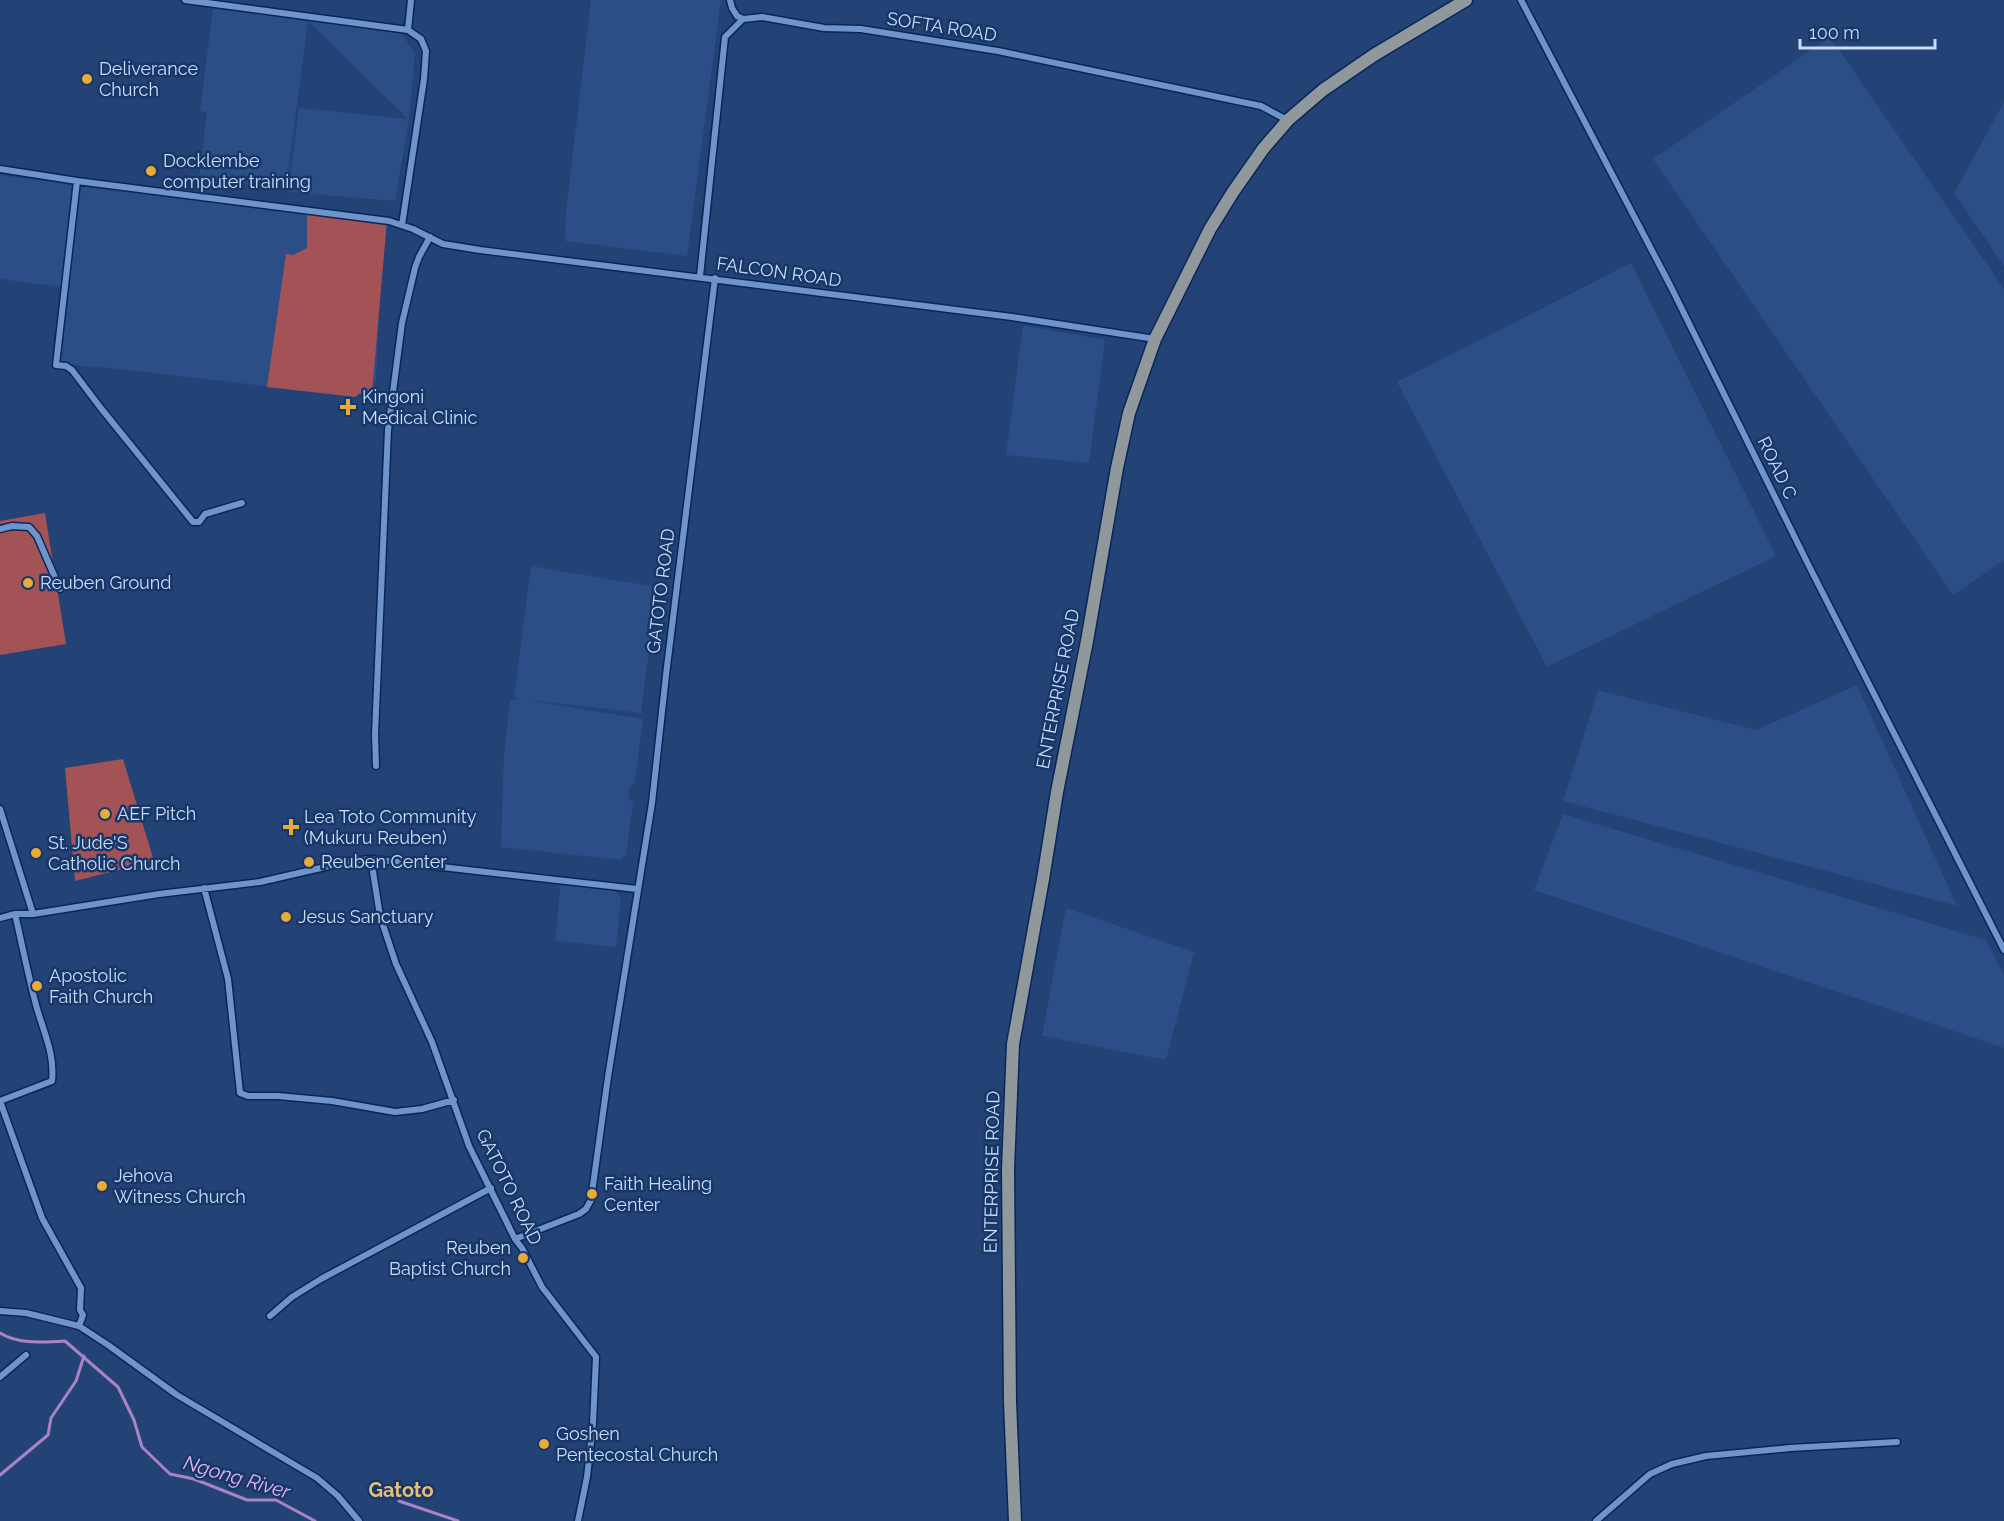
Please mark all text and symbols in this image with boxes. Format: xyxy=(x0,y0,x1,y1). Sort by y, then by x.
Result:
street label: SOFTA ROAD xyxy=(886,7,999,46)
scale bar xyxy=(1800,12,1935,50)
text: 100 m xyxy=(1809,22,1860,43)
place label: Deliverance Church xyxy=(99,58,198,100)
marker: Deliverance Church xyxy=(80,72,94,86)
place label: Docklembe computer training xyxy=(163,150,311,192)
marker: Docklembe computer training xyxy=(144,164,158,178)
street label: FALCON ROAD xyxy=(715,252,843,291)
place label: Kingoni Medical Clinic xyxy=(362,386,478,428)
marker: Kingoni Medical Clinic xyxy=(339,398,357,416)
street label: ROAD C xyxy=(1753,433,1802,502)
street label: GATOTO ROAD xyxy=(642,527,679,655)
place label: Reuben Ground xyxy=(40,572,171,593)
marker: Reuben Ground xyxy=(21,576,35,590)
street label: ENTERPRISE ROAD xyxy=(1032,607,1083,771)
place label: AEF Pitch xyxy=(117,803,196,824)
place label: Lea Toto Community (Mukuru Reuben) xyxy=(304,806,477,848)
marker: AEF Pitch xyxy=(98,807,112,821)
marker: Lea Toto Community (Mukuru Reuben) xyxy=(282,818,300,836)
place label: St. Jude'S Catholic Church xyxy=(48,832,181,874)
marker: St. Jude'S Catholic Church xyxy=(29,846,43,860)
place label: Reuben Center xyxy=(321,851,447,872)
marker: Reuben Center xyxy=(302,855,316,869)
place label: Jesus Sanctuary xyxy=(298,906,434,927)
marker: Jesus Sanctuary xyxy=(279,910,293,924)
place label: Apostolic Faith Church xyxy=(49,965,153,1007)
marker: Apostolic Faith Church xyxy=(30,979,44,993)
street label: ENTERPRISE ROAD xyxy=(980,1091,1003,1253)
street label: GATOTO ROAD xyxy=(472,1126,547,1248)
place label: Jehova Witness Church xyxy=(114,1165,246,1207)
place label: Faith Healing Center xyxy=(604,1173,712,1215)
marker: Jehova Witness Church xyxy=(95,1179,109,1193)
marker: Faith Healing Center xyxy=(585,1187,599,1201)
place label: Reuben Baptist Church xyxy=(389,1237,511,1279)
marker: Reuben Baptist Church xyxy=(516,1251,530,1265)
place label: Goshen Pentecostal Church xyxy=(556,1423,718,1465)
marker: Goshen Pentecostal Church xyxy=(537,1437,551,1451)
water label: Ngong River xyxy=(181,1450,294,1504)
district label: Gatoto xyxy=(368,1478,434,1502)

